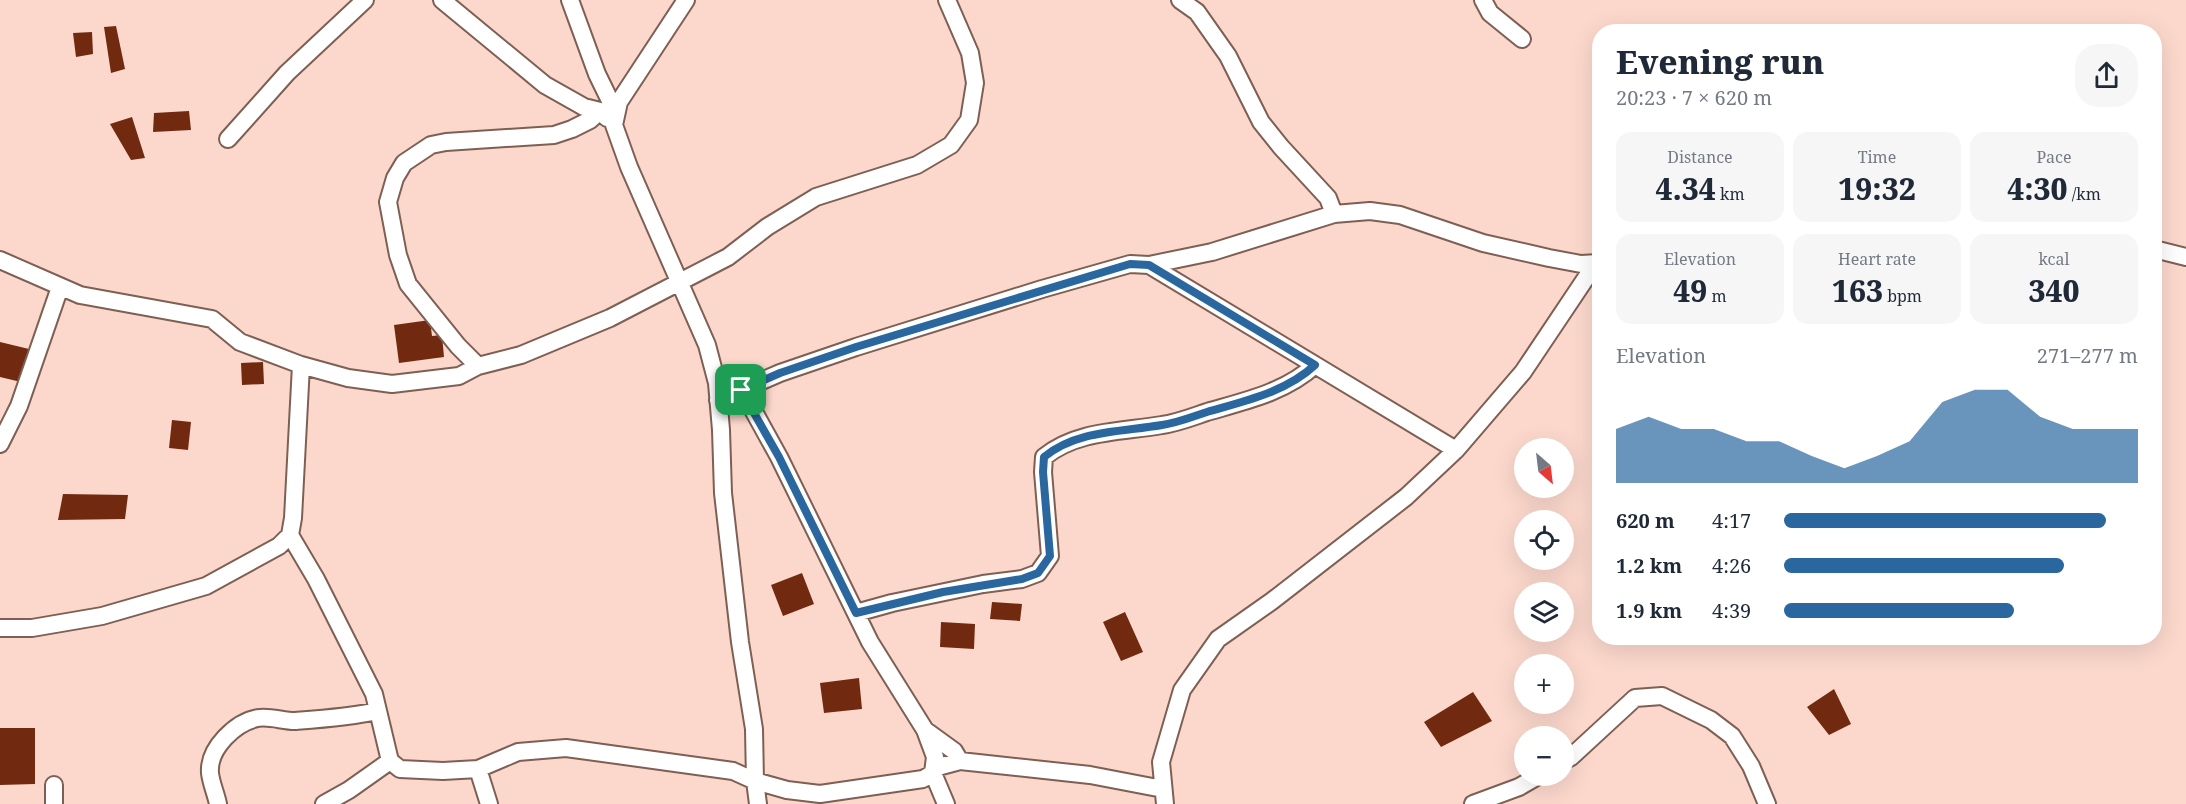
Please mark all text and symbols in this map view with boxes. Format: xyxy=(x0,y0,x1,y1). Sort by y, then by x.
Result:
text: Evening run xyxy=(1616,39,1824,84)
button: share xyxy=(2075,44,2138,107)
text: 20:23 · 7 × 620 m xyxy=(1616,84,1772,111)
text: Distance xyxy=(1667,146,1733,168)
text: Time xyxy=(1858,146,1896,168)
text: Pace xyxy=(2036,146,2072,168)
text: 4.34 xyxy=(1655,168,1716,209)
text: 19:32 xyxy=(1838,168,1916,209)
text: 4:30 xyxy=(2007,168,2068,209)
text: km xyxy=(1716,183,1745,205)
text: /km xyxy=(2068,183,2101,205)
text: Elevation xyxy=(1664,248,1736,270)
text: Heart rate xyxy=(1838,248,1916,270)
text: kcal xyxy=(2039,248,2069,270)
text: 49 xyxy=(1673,270,1707,311)
text: 163 xyxy=(1832,270,1883,311)
text: 340 xyxy=(2028,270,2080,311)
text: m xyxy=(1707,285,1727,307)
text: bpm xyxy=(1883,285,1922,307)
text: Elevation xyxy=(1616,342,1706,369)
text: 271–277 m xyxy=(2037,342,2138,369)
pin xyxy=(715,364,766,415)
icon: arrive xyxy=(724,373,757,406)
north arrow xyxy=(1514,438,1574,498)
map controls xyxy=(1514,438,1574,786)
text: 620 m xyxy=(1616,507,1675,534)
text: 4:17 xyxy=(1712,507,1751,534)
button: locate xyxy=(1514,510,1574,570)
text: 1.2 km xyxy=(1616,552,1682,579)
text: 4:26 xyxy=(1712,552,1751,579)
button: layers xyxy=(1514,582,1574,642)
text: 1.9 km xyxy=(1616,597,1682,624)
text: 4:39 xyxy=(1712,597,1751,624)
button: + xyxy=(1514,654,1574,714)
button: − xyxy=(1514,726,1574,786)

